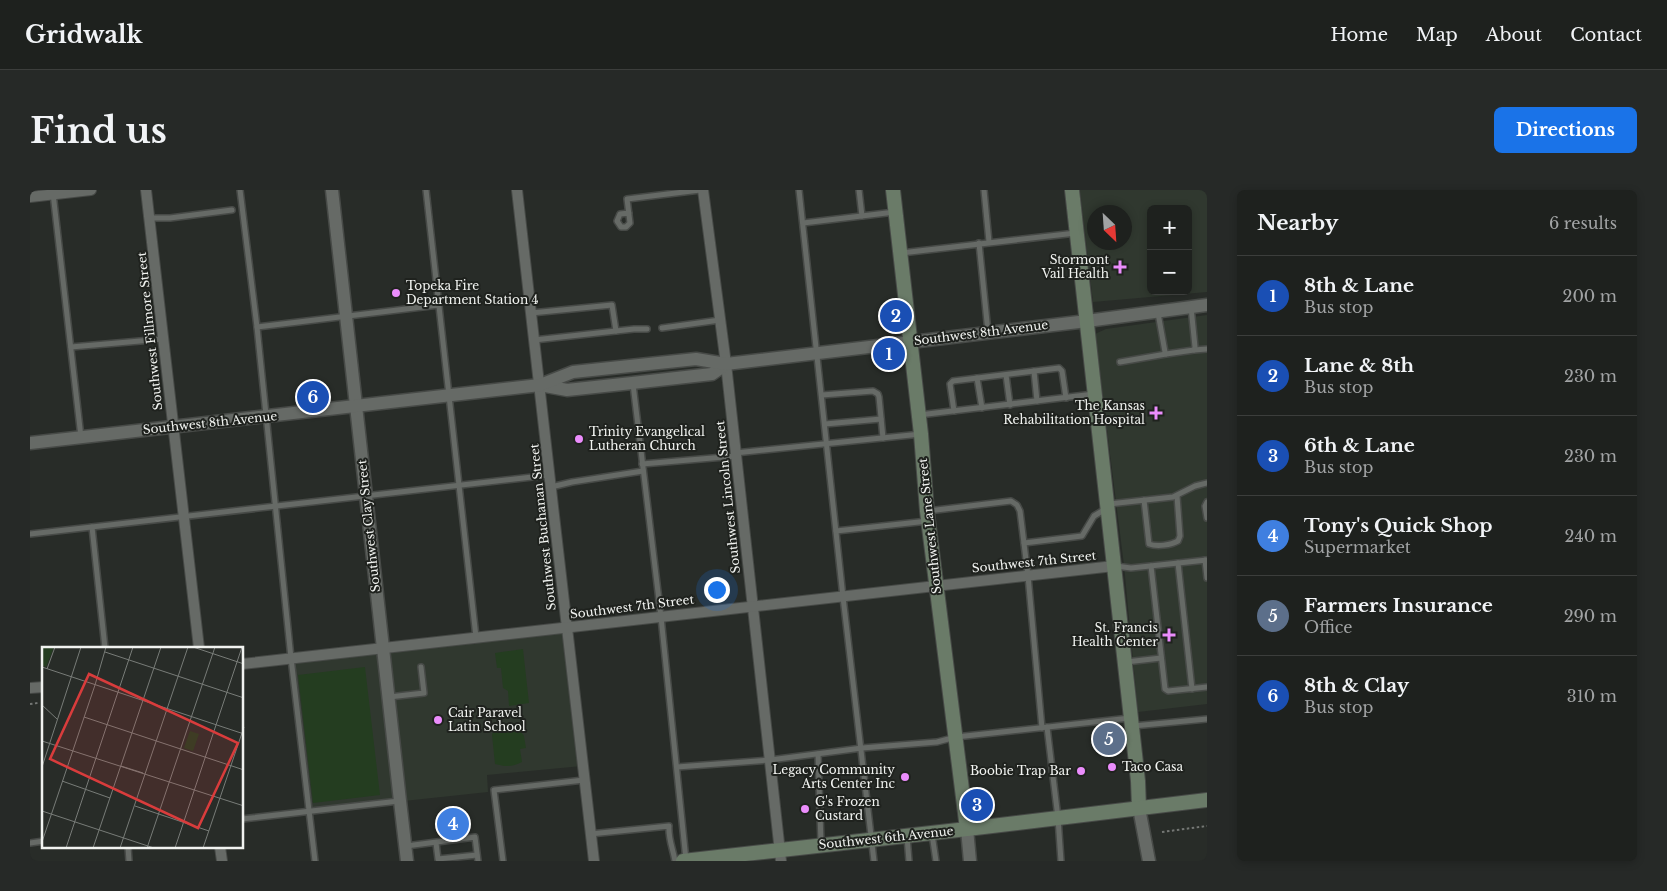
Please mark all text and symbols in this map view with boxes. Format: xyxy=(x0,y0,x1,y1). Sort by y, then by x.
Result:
text: Gridwalk xyxy=(25,20,142,49)
text: Home xyxy=(1330,24,1388,46)
text: Map xyxy=(1416,24,1458,46)
text: About xyxy=(1486,24,1542,46)
text: Contact xyxy=(1570,24,1642,46)
button: Directions xyxy=(1494,107,1637,153)
text: Find us xyxy=(30,109,167,152)
north arrow xyxy=(1087,205,1132,250)
map controls xyxy=(1147,205,1192,295)
button: + xyxy=(1147,205,1192,250)
text: Nearby xyxy=(1257,210,1338,236)
text: 6 results xyxy=(1549,213,1617,233)
button: − xyxy=(1147,250,1192,295)
street label: Southwest Fillmore Street xyxy=(134,251,165,411)
place label: Stormont Vail Health xyxy=(1041,252,1109,281)
marker: Stormont Vail Health xyxy=(1113,260,1127,274)
text: 8th & Lane xyxy=(1304,274,1414,297)
place label: Topeka Fire Department Station 4 xyxy=(406,278,539,307)
text: 1 xyxy=(1270,286,1276,306)
text: 200 m xyxy=(1563,286,1617,306)
marker: Topeka Fire Department Station 4 xyxy=(390,287,402,299)
pin: 2 xyxy=(880,297,912,335)
text: Bus stop xyxy=(1304,297,1373,317)
street label: Southwest 8th Avenue xyxy=(913,317,1049,348)
pin: 1 xyxy=(873,335,905,373)
text: Lane & 8th xyxy=(1304,354,1414,377)
text: 2 xyxy=(1268,366,1278,386)
text: 230 m xyxy=(1564,366,1617,386)
text: Bus stop xyxy=(1304,377,1373,397)
pin: 6 xyxy=(297,378,329,416)
place label: The Kansas Rehabilitation Hospital xyxy=(1003,398,1145,427)
marker: The Kansas Rehabilitation Hospital xyxy=(1149,406,1163,420)
street label: Southwest 8th Avenue xyxy=(142,408,278,437)
street label: Southwest Lincoln Street xyxy=(712,419,743,574)
place label: Trinity Evangelical Lutheran Church xyxy=(589,424,705,453)
marker: Trinity Evangelical Lutheran Church xyxy=(573,433,585,445)
text: 6th & Lane xyxy=(1304,434,1415,457)
street label: Southwest Buchanan Street xyxy=(526,442,559,611)
text: 3 xyxy=(1268,446,1278,466)
text: 230 m xyxy=(1564,446,1617,466)
street label: Southwest Lane Street xyxy=(915,457,944,595)
text: Bus stop xyxy=(1304,457,1373,477)
street label: Southwest Clay Street xyxy=(354,459,383,593)
text: Tony's Quick Shop xyxy=(1304,514,1492,537)
text: 4 xyxy=(1268,526,1278,546)
text: 240 m xyxy=(1565,526,1617,546)
text: Supermarket xyxy=(1304,537,1411,557)
street label: Southwest 7th Street xyxy=(971,547,1097,575)
your location xyxy=(704,577,730,603)
street label: Southwest 7th Street xyxy=(569,591,695,622)
text: Farmers Insurance xyxy=(1304,594,1493,617)
text: 5 xyxy=(1268,606,1278,626)
text: 290 m xyxy=(1564,606,1617,626)
text: Office xyxy=(1304,617,1352,637)
place label: St. Francis Health Center xyxy=(1072,620,1158,649)
marker: St. Francis Health Center xyxy=(1162,628,1176,642)
inset map xyxy=(42,647,244,848)
text: 8th & Clay xyxy=(1304,674,1409,697)
text: 6 xyxy=(1268,686,1278,706)
text: 310 m xyxy=(1567,686,1617,706)
text: Bus stop xyxy=(1304,697,1373,717)
place label: Cair Paravel Latin School xyxy=(448,705,526,734)
marker: Cair Paravel Latin School xyxy=(432,714,444,726)
pin: 5 xyxy=(1093,720,1125,758)
place label: Taco Casa xyxy=(1122,759,1183,774)
marker: Taco Casa xyxy=(1106,761,1118,773)
place label: Legacy Community Arts Center Inc xyxy=(773,762,896,791)
place label: Boobie Trap Bar xyxy=(970,763,1071,778)
marker: Boobie Trap Bar xyxy=(1075,765,1087,777)
marker: Legacy Community Arts Center Inc xyxy=(899,771,911,783)
pin: 3 xyxy=(961,786,993,824)
place label: G's Frozen Custard xyxy=(815,794,880,823)
marker: G's Frozen Custard xyxy=(799,803,811,815)
pin: 4 xyxy=(437,805,469,843)
street label: Southwest 6th Avenue xyxy=(818,823,954,852)

